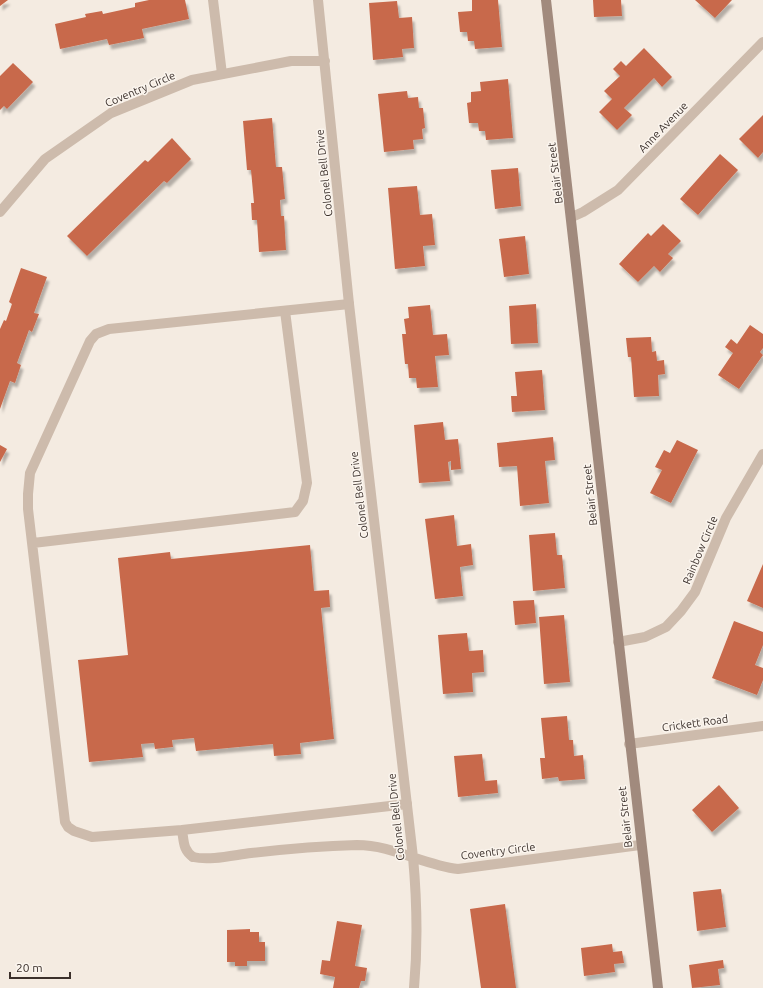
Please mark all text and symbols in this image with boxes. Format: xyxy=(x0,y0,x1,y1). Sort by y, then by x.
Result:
street label: Coventry Circle xyxy=(103,69,177,109)
street label: Anne Avenue xyxy=(636,99,690,155)
street label: Colonel Bell Drive xyxy=(313,129,335,217)
street label: Belair Street xyxy=(545,141,565,204)
street label: Colonel Bell Drive xyxy=(348,451,370,539)
street label: Belair Street xyxy=(581,463,599,526)
street label: Rainbow Circle xyxy=(680,514,720,586)
street label: Crickett Road xyxy=(661,712,729,734)
street label: Colonel Bell Drive xyxy=(385,773,407,861)
street label: Belair Street xyxy=(616,785,634,848)
street label: Coventry Circle xyxy=(460,840,536,862)
scale bar xyxy=(10,954,70,980)
text: 20 m xyxy=(16,961,43,974)

